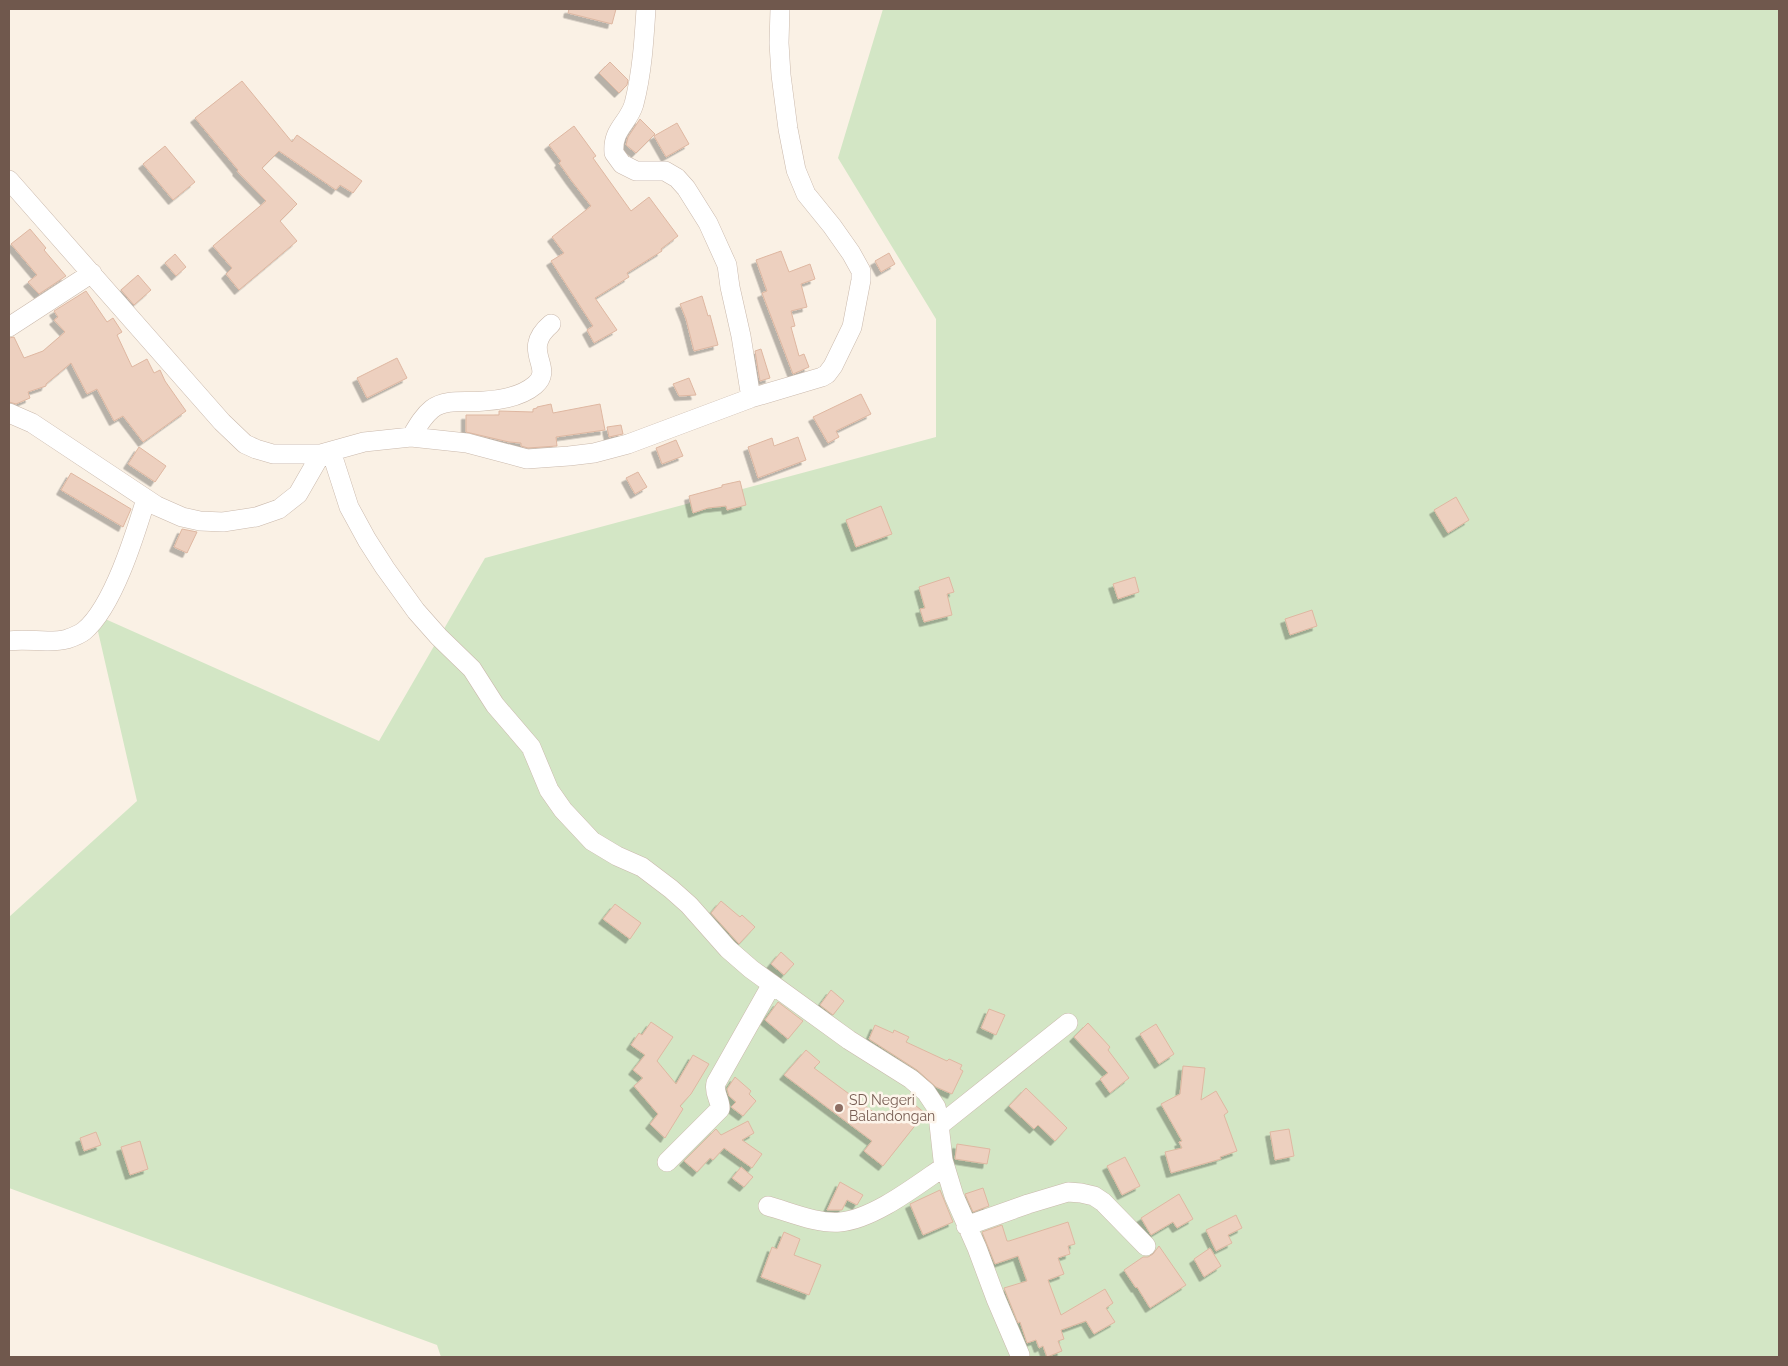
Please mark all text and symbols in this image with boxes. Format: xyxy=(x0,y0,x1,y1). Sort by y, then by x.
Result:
place label: SD Negeri Balandongan xyxy=(849,1092,935,1124)
marker: SD Negeri Balandongan xyxy=(833,1102,845,1114)

